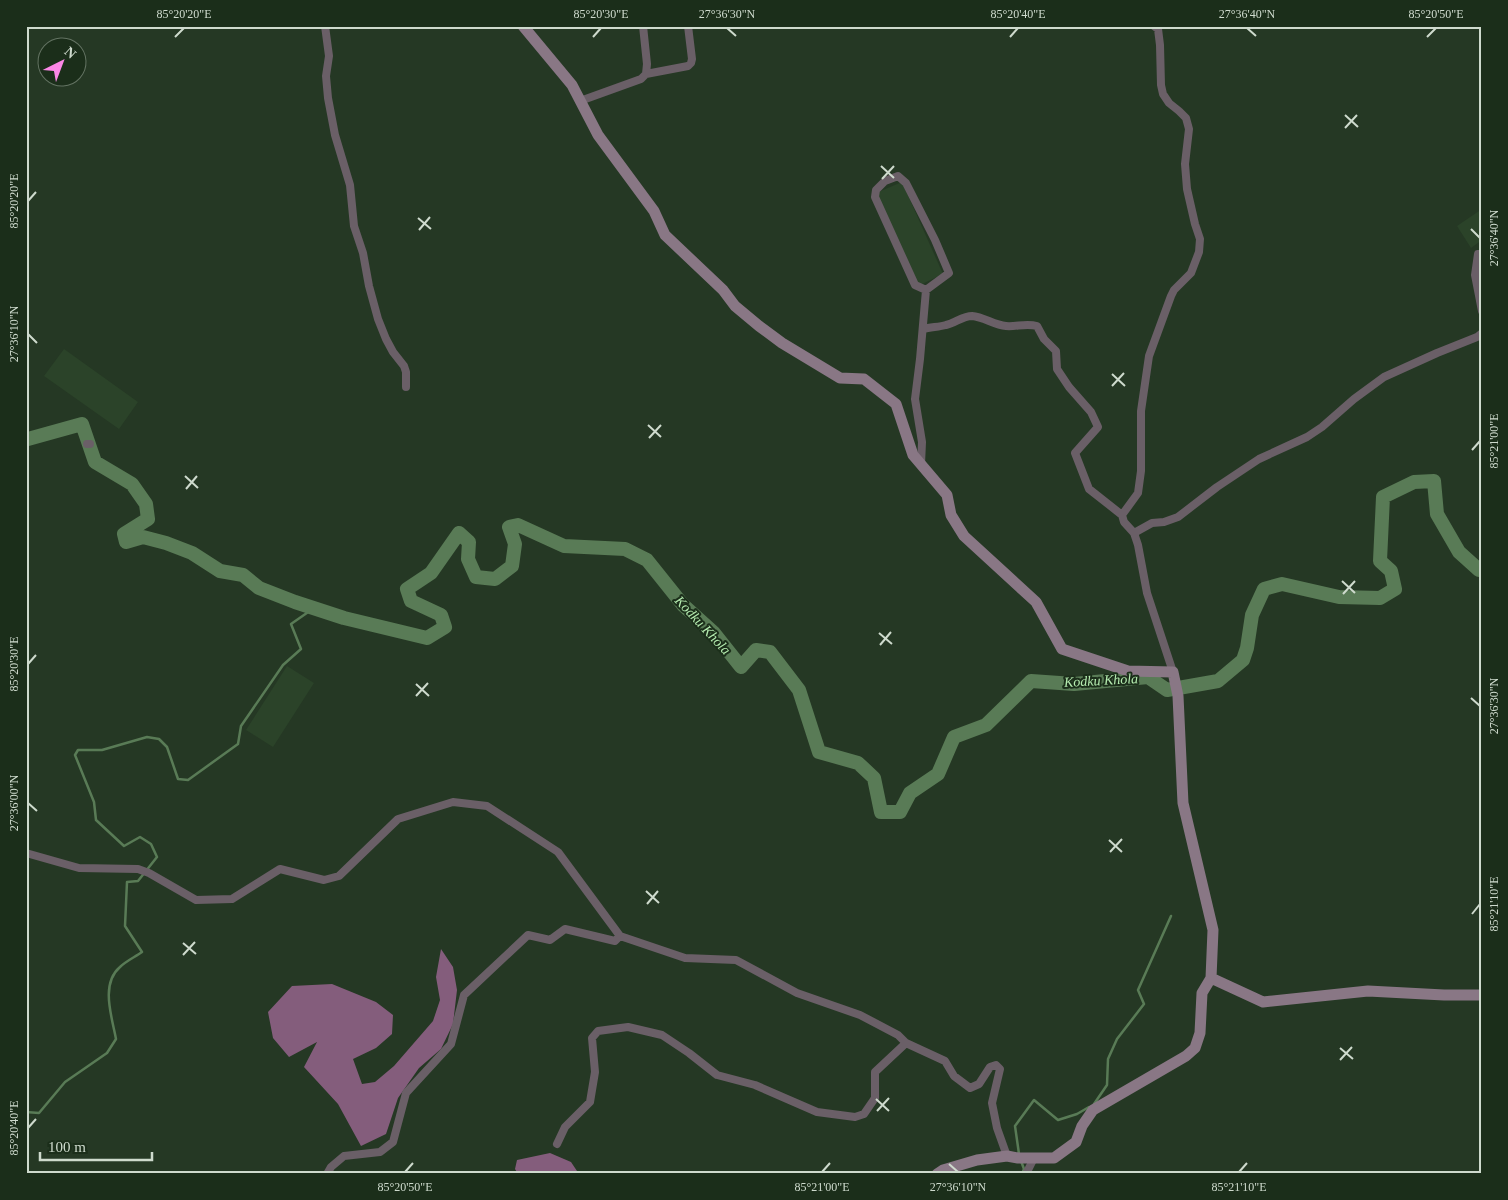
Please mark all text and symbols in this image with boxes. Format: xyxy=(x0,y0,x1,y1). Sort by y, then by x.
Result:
text: 85°20'20"E xyxy=(156,7,212,21)
text: 85°20'30"E xyxy=(573,7,629,21)
text: 27°36'30"N xyxy=(699,7,756,21)
text: 85°20'40"E xyxy=(990,7,1046,21)
text: 27°36'40"N xyxy=(1219,7,1276,21)
text: 85°20'50"E xyxy=(1408,7,1464,21)
north arrow xyxy=(38,38,88,88)
text: N xyxy=(62,44,79,62)
text: 85°20'20"E xyxy=(7,173,21,229)
text: 27°36'40"N xyxy=(1487,209,1501,266)
text: 27°36'10"N xyxy=(7,305,21,362)
text: 85°21'00"E xyxy=(1487,413,1501,469)
water label: Kodku Khola xyxy=(671,592,733,658)
text: 85°20'30"E xyxy=(7,636,21,692)
water label: Kodku Khola xyxy=(1063,671,1139,690)
text: 27°36'30"N xyxy=(1487,677,1501,734)
text: 27°36'00"N xyxy=(7,774,21,831)
text: 85°21'10"E xyxy=(1487,876,1501,932)
text: 85°20'40"E xyxy=(7,1100,21,1156)
scale bar xyxy=(40,1130,152,1162)
text: 100 m xyxy=(48,1139,86,1155)
text: 85°20'50"E xyxy=(377,1180,433,1194)
text: 85°21'00"E xyxy=(794,1180,850,1194)
text: 27°36'10"N xyxy=(930,1180,987,1194)
text: 85°21'10"E xyxy=(1211,1180,1267,1194)

